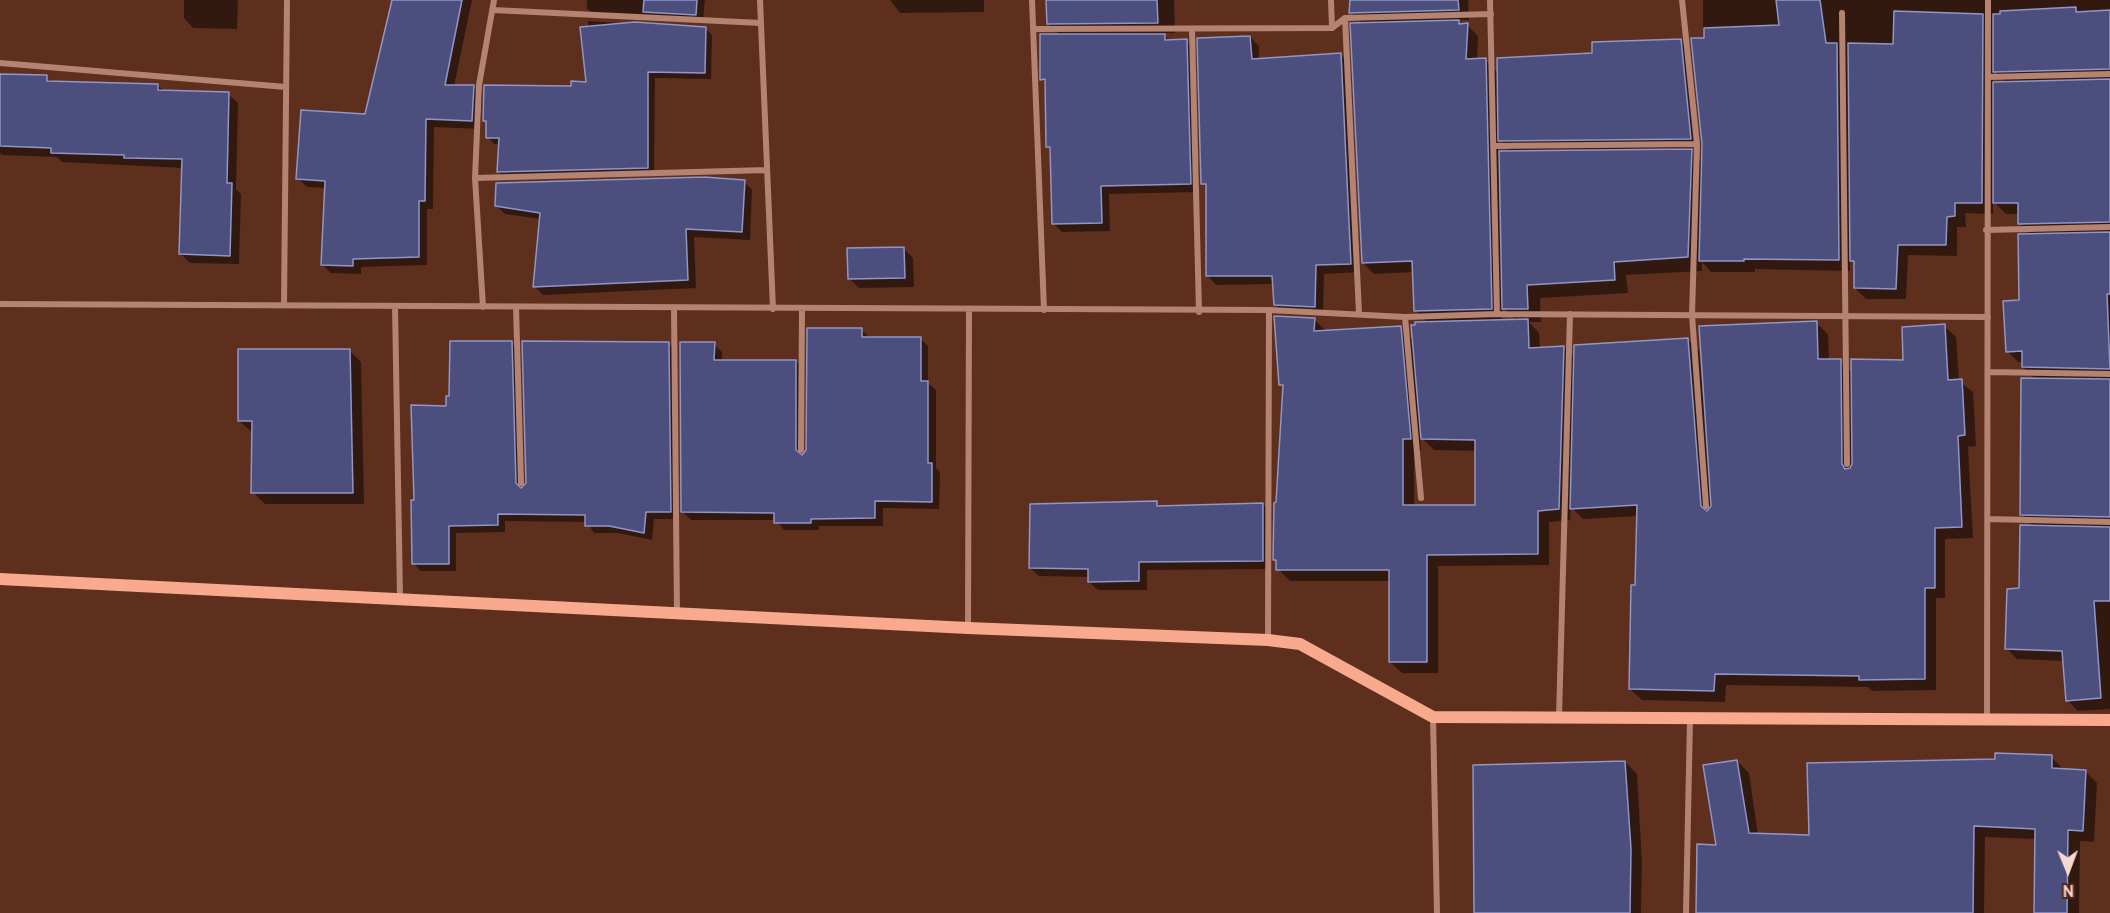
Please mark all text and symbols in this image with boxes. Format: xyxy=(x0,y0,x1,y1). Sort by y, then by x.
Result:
north arrow xyxy=(2038,841,2098,901)
text: N xyxy=(2062,879,2074,899)

